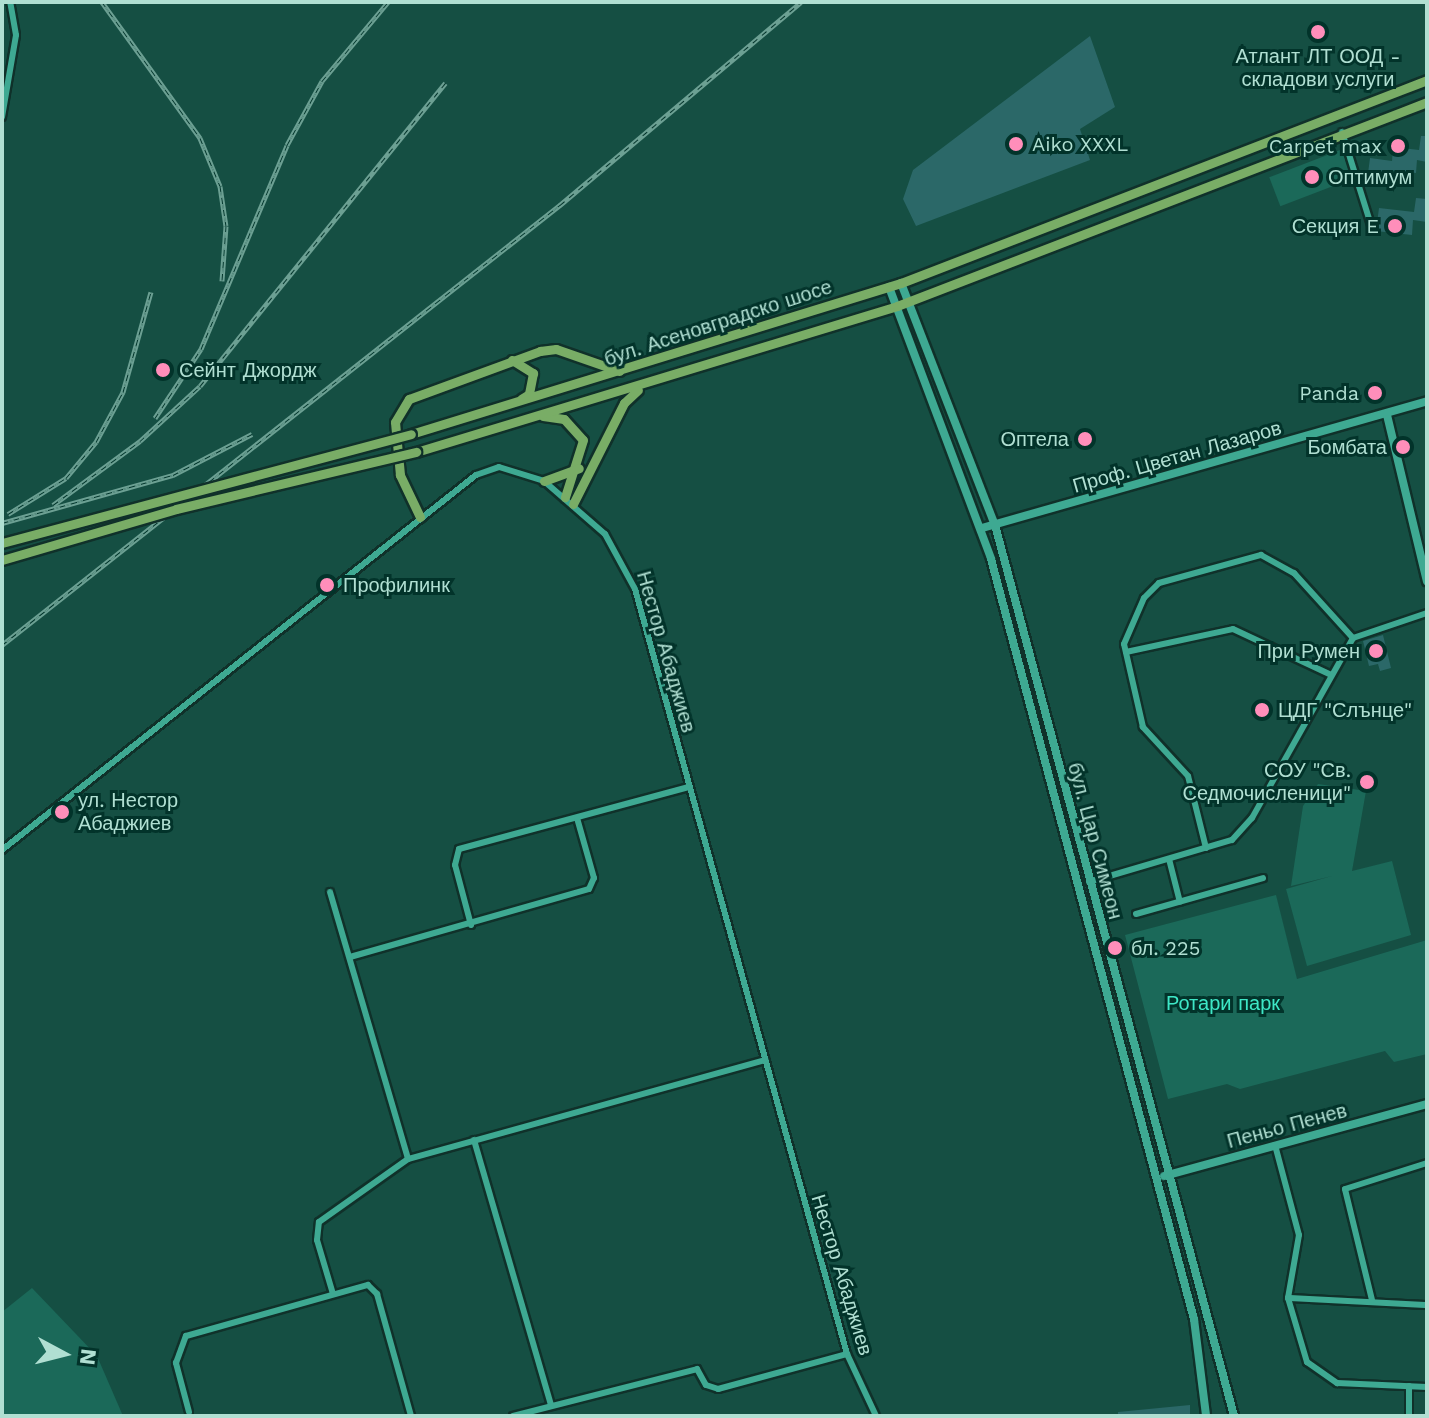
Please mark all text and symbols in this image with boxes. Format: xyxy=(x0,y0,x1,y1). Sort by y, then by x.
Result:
marker: Атлант ЛТ ООД - складови услуги xyxy=(1309,23,1327,41)
place label: Атлант ЛТ ООД - складови услуги xyxy=(1236,44,1400,91)
place label: Aiko XXXL xyxy=(1032,132,1128,156)
place label: Carpet max xyxy=(1269,134,1382,158)
marker: Aiko XXXL xyxy=(1007,135,1025,153)
marker: Carpet max xyxy=(1389,137,1407,155)
place label: Оптимум xyxy=(1328,165,1412,189)
marker: Оптимум xyxy=(1303,168,1321,186)
place label: Секция E xyxy=(1292,214,1379,238)
marker: Секция E xyxy=(1386,217,1404,235)
street label: бул. Асеновградско шосе xyxy=(601,275,835,371)
place label: Сейнт Джордж xyxy=(179,358,317,382)
marker: Сейнт Джордж xyxy=(154,361,172,379)
place label: Panda xyxy=(1299,381,1359,405)
marker: Panda xyxy=(1366,384,1384,402)
street label: Проф. Цветан Лазаров xyxy=(1070,416,1284,498)
place label: Оптела xyxy=(1000,427,1069,451)
marker: Оптела xyxy=(1076,430,1094,448)
place label: Бомбата xyxy=(1307,435,1387,459)
marker: Бомбата xyxy=(1394,438,1412,456)
street label: Нестор Абаджиев xyxy=(631,568,701,736)
place label: Профилинк xyxy=(343,573,450,597)
marker: Профилинк xyxy=(318,576,336,594)
place label: При Румен xyxy=(1257,639,1360,663)
marker: При Румен xyxy=(1367,642,1385,660)
place label: ЦДГ "Слънце" xyxy=(1278,698,1412,722)
marker: ЦДГ "Слънце" xyxy=(1253,701,1271,719)
place label: СОУ "Св. Седмочисленици" xyxy=(1182,758,1351,805)
street label: бул. Цар Симеон xyxy=(1063,760,1127,922)
marker: СОУ "Св. Седмочисленици" xyxy=(1358,773,1376,791)
place label: ул. Нестор Абаджиев xyxy=(78,788,178,835)
marker: ул. Нестор Абаджиев xyxy=(53,803,71,821)
place label: бл. 225 xyxy=(1131,936,1200,960)
marker: бл. 225 xyxy=(1106,939,1124,957)
park label: Ротари парк xyxy=(1166,991,1280,1015)
street label: Пеньо Пенев xyxy=(1224,1098,1350,1154)
street label: Нестор Абаджиев xyxy=(806,1192,878,1358)
north arrow xyxy=(24,1314,104,1394)
text: N xyxy=(75,1347,102,1367)

